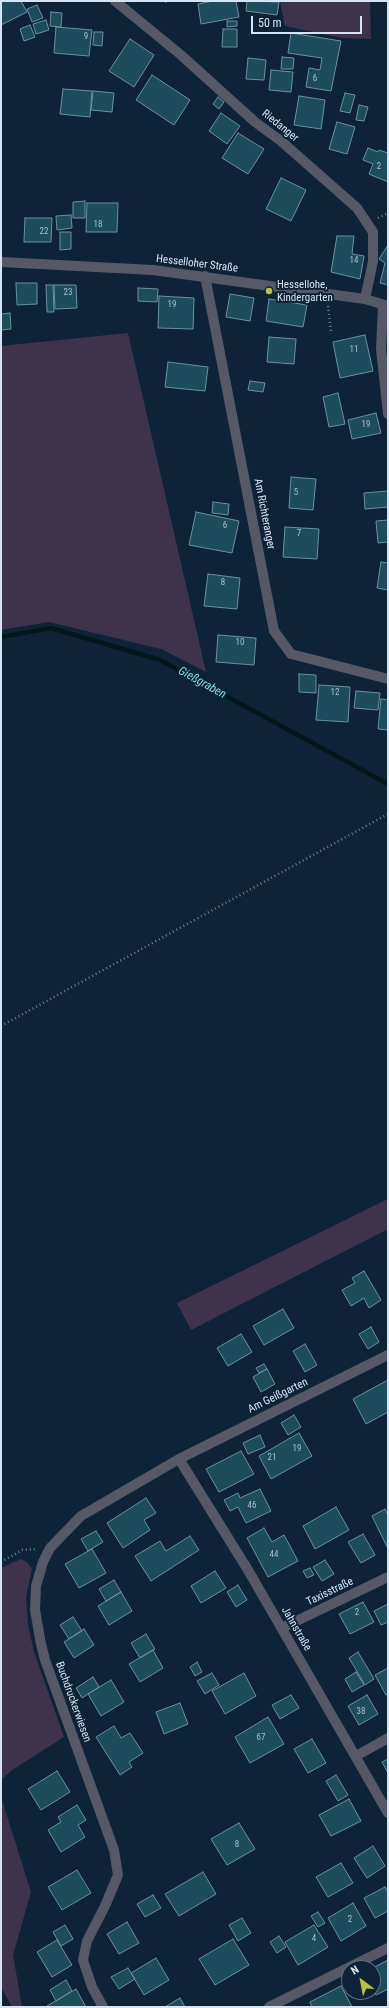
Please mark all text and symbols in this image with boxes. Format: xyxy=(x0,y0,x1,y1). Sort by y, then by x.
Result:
scale bar xyxy=(253,8,364,34)
text: 50 m xyxy=(258,16,282,30)
house number: 9 xyxy=(84,32,88,42)
house number: 6 xyxy=(313,74,317,84)
street label: Riedanger xyxy=(259,107,301,145)
house number: 2 xyxy=(377,162,381,172)
house number: 18 xyxy=(94,220,102,230)
house number: 22 xyxy=(40,227,48,237)
street label: Hesselloher Straße xyxy=(155,252,239,276)
house number: 14 xyxy=(350,256,358,266)
place label: Hessellohe, Kindergarten xyxy=(277,278,333,304)
marker: Hessellohe, Kindergarten xyxy=(264,286,274,296)
house number: 23 xyxy=(64,288,72,298)
house number: 19 xyxy=(168,300,176,310)
house number: 11 xyxy=(350,345,358,355)
house number: 19 xyxy=(362,420,370,430)
street label: Am Richteranger xyxy=(251,477,277,551)
house number: 5 xyxy=(294,488,298,498)
house number: 6 xyxy=(223,521,227,531)
house number: 7 xyxy=(297,529,301,539)
house number: 8 xyxy=(221,578,225,588)
house number: 10 xyxy=(236,638,244,648)
water label: Gießgraben xyxy=(176,664,228,702)
house number: 12 xyxy=(331,688,339,698)
street label: Am Geißgarten xyxy=(246,1376,310,1416)
house number: 19 xyxy=(293,1444,301,1454)
house number: 21 xyxy=(268,1453,276,1463)
house number: 46 xyxy=(248,1501,256,1511)
house number: 44 xyxy=(270,1550,278,1560)
street label: Taxisstraße xyxy=(304,1575,356,1609)
street label: Jahnstraße xyxy=(278,1605,314,1653)
house number: 2 xyxy=(355,1608,359,1618)
street label: Buchdruckerwiesen xyxy=(52,1660,94,1744)
house number: 38 xyxy=(357,1707,365,1717)
house number: 67 xyxy=(257,1733,265,1743)
house number: 8 xyxy=(235,1840,239,1850)
house number: 2 xyxy=(348,1915,352,1925)
house number: 4 xyxy=(312,1934,316,1944)
north arrow xyxy=(341,1960,381,2000)
text: N xyxy=(349,1963,361,1978)

